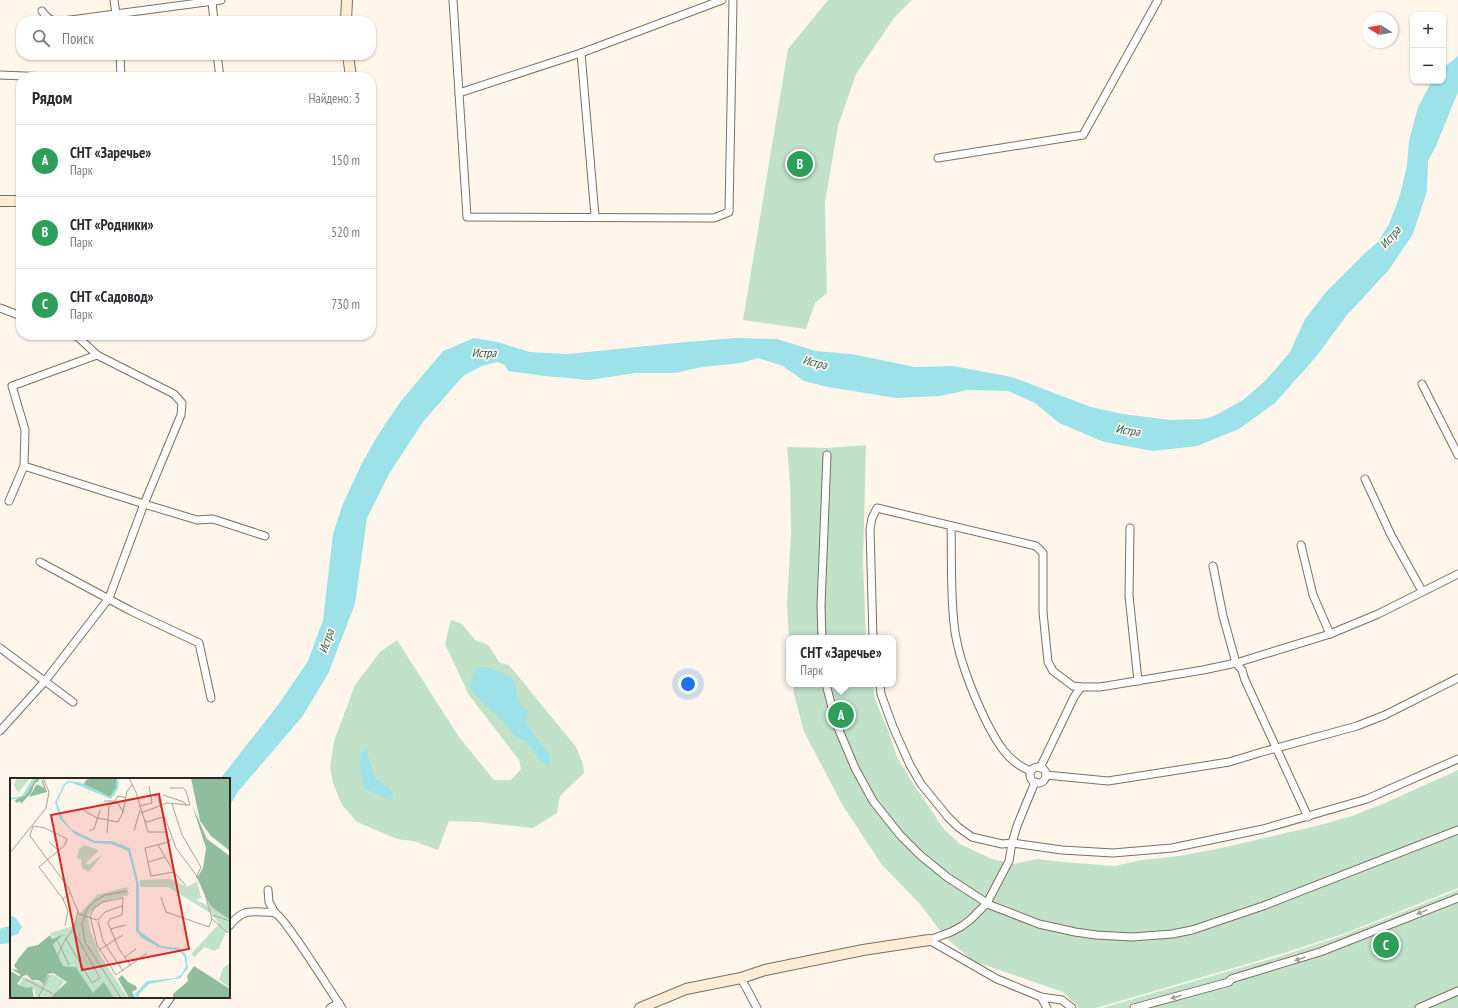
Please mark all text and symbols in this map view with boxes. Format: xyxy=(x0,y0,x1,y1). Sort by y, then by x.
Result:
north arrow xyxy=(1362,12,1398,48)
map controls xyxy=(1410,12,1446,84)
button: + xyxy=(1410,12,1446,48)
search box xyxy=(16,16,376,60)
icon: search xyxy=(30,27,52,49)
text: Поиск xyxy=(62,29,94,48)
button: − xyxy=(1410,48,1446,84)
text: Рядом xyxy=(32,87,72,109)
text: Найдено: 3 xyxy=(309,90,360,107)
text: СНТ «Заречье» xyxy=(70,143,151,162)
pin: B xyxy=(787,149,813,179)
text: A xyxy=(42,152,48,169)
text: 150 m xyxy=(331,152,360,169)
text: Парк xyxy=(70,162,93,179)
text: СНТ «Родники» xyxy=(70,215,154,234)
water label: Истра xyxy=(1376,222,1404,251)
text: B xyxy=(42,224,48,241)
text: 520 m xyxy=(331,224,360,241)
text: Парк xyxy=(70,234,93,251)
text: СНТ «Садовод» xyxy=(70,287,154,306)
text: C xyxy=(42,296,48,313)
text: 730 m xyxy=(331,296,360,313)
text: Парк xyxy=(70,306,93,323)
water label: Истра xyxy=(472,345,497,360)
water label: Истра xyxy=(801,352,830,373)
water label: Истра xyxy=(1115,421,1142,440)
water label: Истра xyxy=(315,626,337,655)
popup xyxy=(786,635,896,687)
text: СНТ «Заречье» xyxy=(800,643,882,662)
text: Парк xyxy=(800,662,823,679)
your location xyxy=(678,674,698,694)
pin: A xyxy=(828,700,854,730)
inset map xyxy=(10,778,230,998)
one-way arrow xyxy=(1415,909,1427,915)
pin: C xyxy=(1373,930,1399,960)
one-way arrow xyxy=(1294,956,1306,962)
one-way arrow xyxy=(1170,994,1182,1000)

